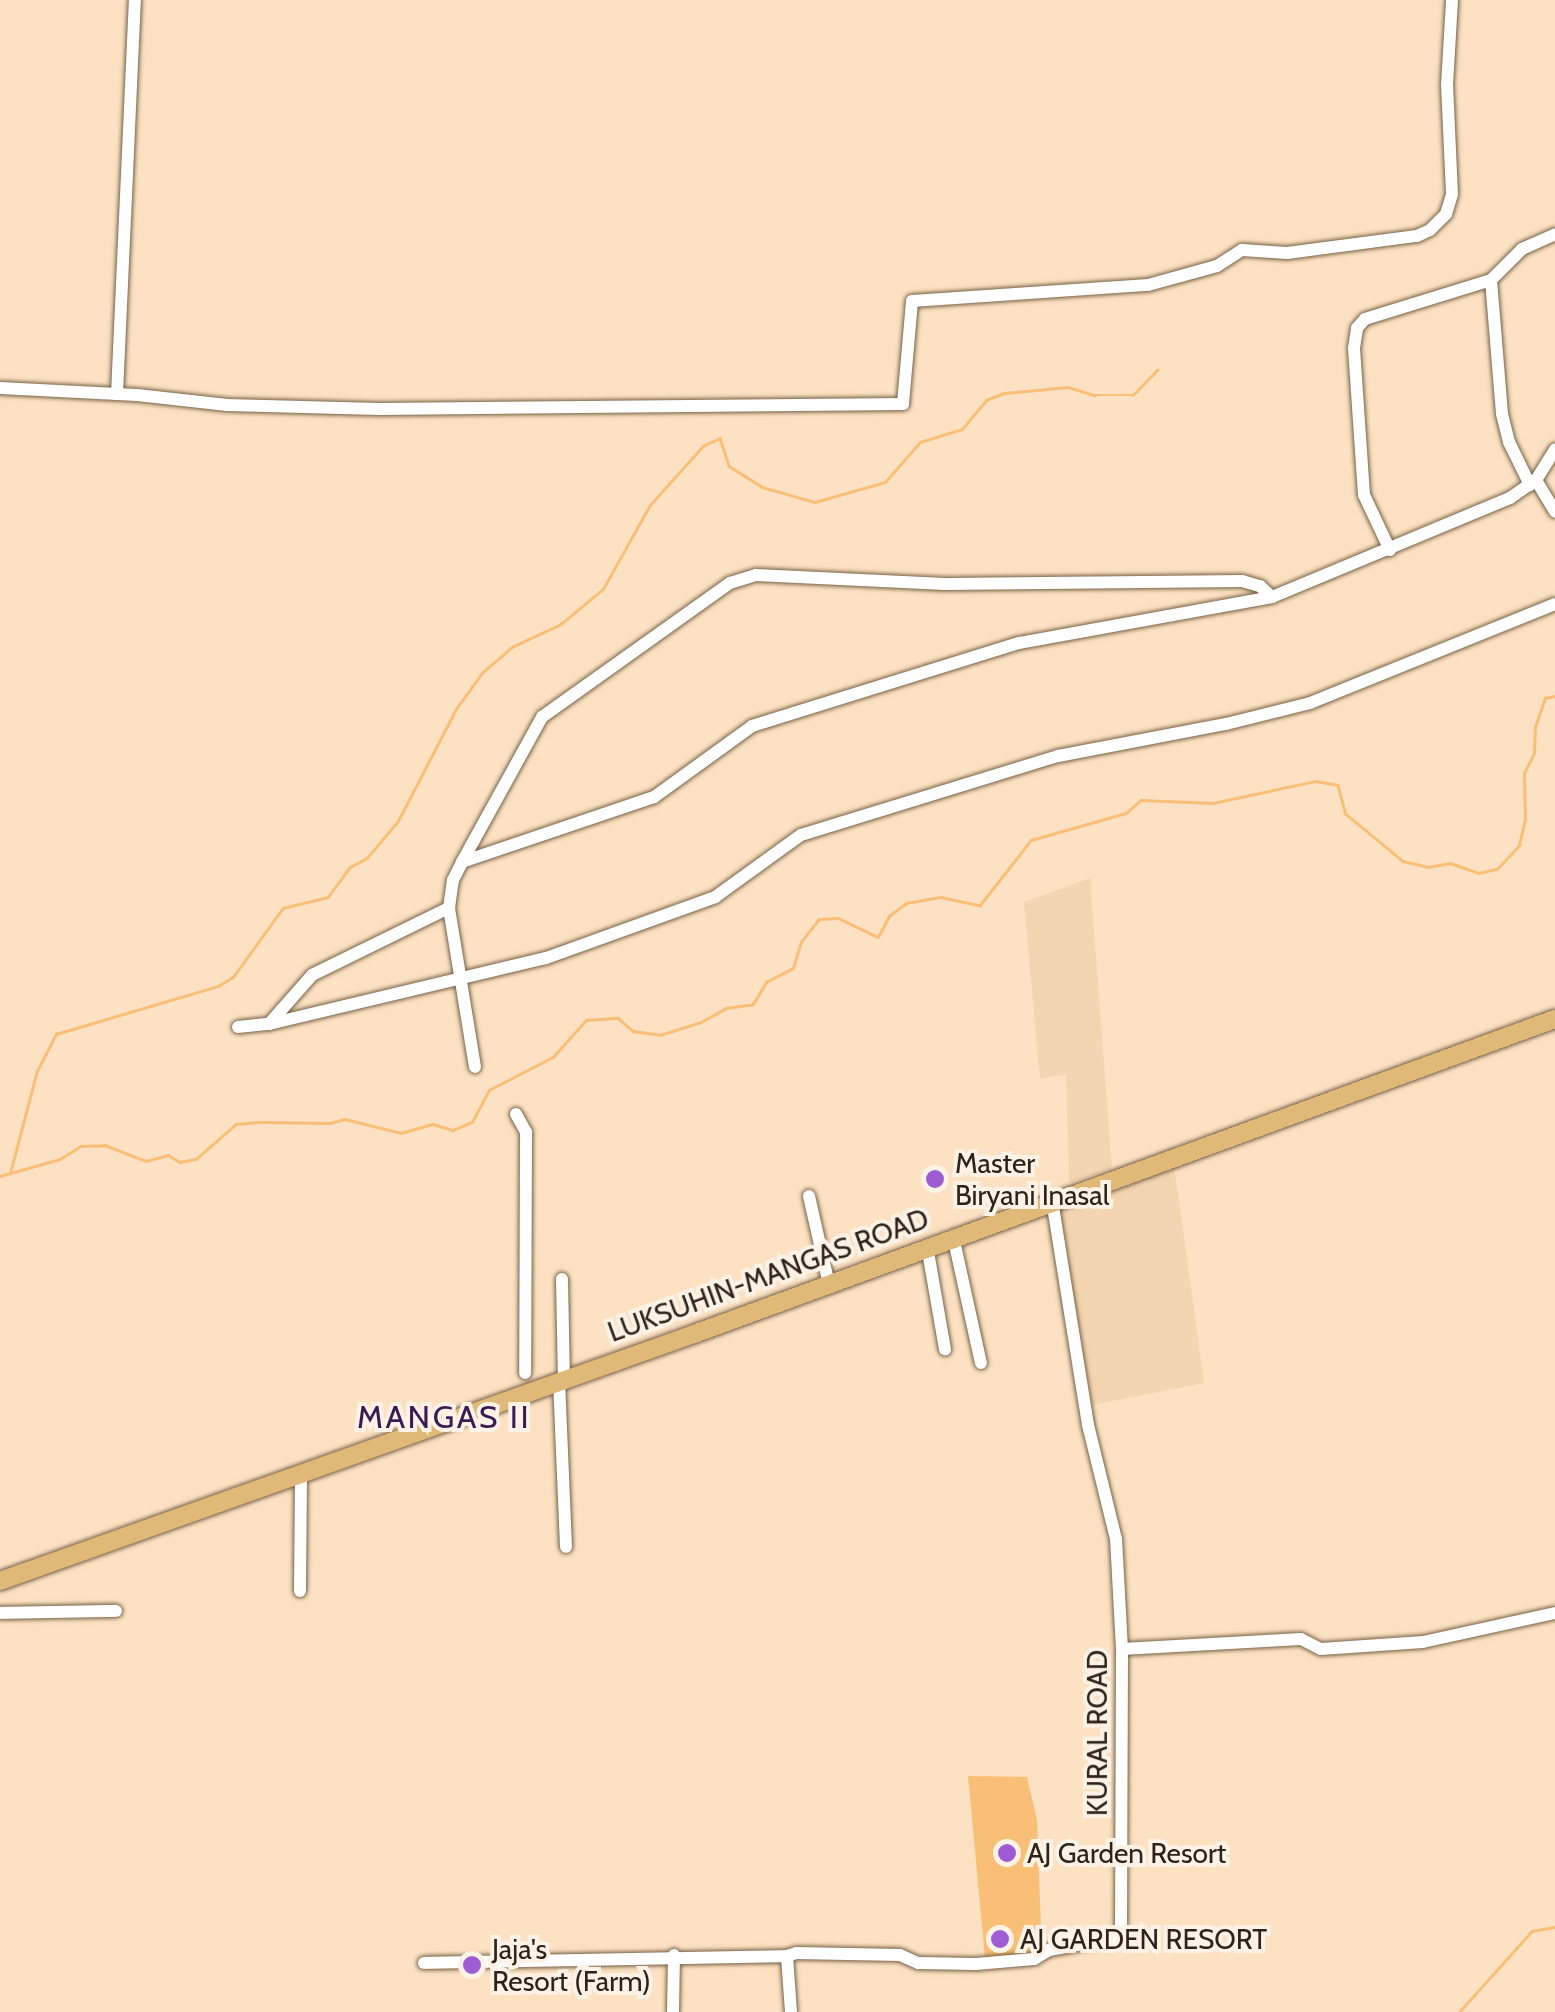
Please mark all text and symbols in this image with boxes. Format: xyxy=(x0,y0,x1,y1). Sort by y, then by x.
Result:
place label: Master Biryani Inasal xyxy=(955,1146,1109,1212)
marker: Master Biryani Inasal xyxy=(924,1168,946,1190)
street label: LUKSUHIN-MANGAS ROAD xyxy=(603,1201,933,1349)
district label: MANGAS II xyxy=(357,1398,531,1436)
street label: KURAL ROAD xyxy=(1080,1650,1114,1816)
place label: AJ Garden Resort xyxy=(1027,1836,1226,1870)
marker: AJ Garden Resort xyxy=(996,1842,1018,1864)
place label: AJ GARDEN RESORT xyxy=(1020,1922,1267,1956)
marker: AJ GARDEN RESORT xyxy=(989,1928,1011,1950)
place label: Jaja's Resort (Farm) xyxy=(492,1932,651,1998)
marker: Jaja's Resort (Farm) xyxy=(461,1954,483,1976)

